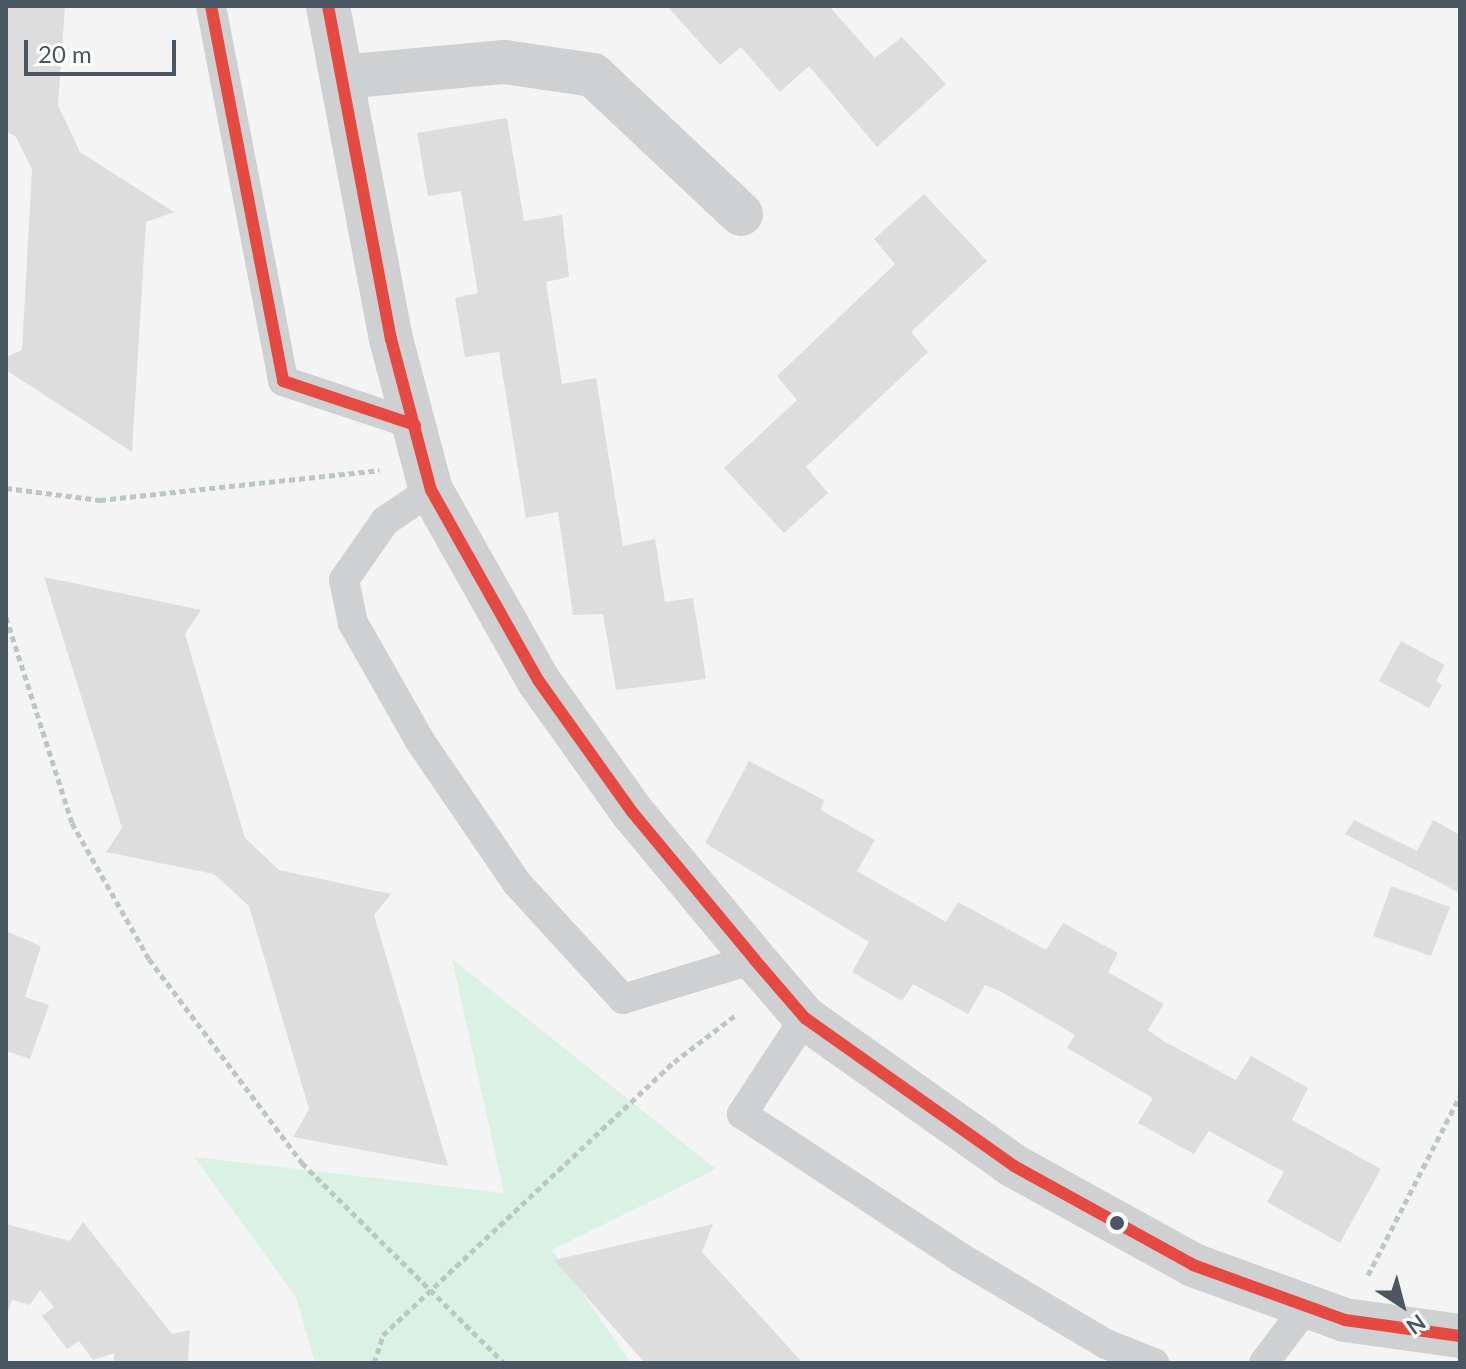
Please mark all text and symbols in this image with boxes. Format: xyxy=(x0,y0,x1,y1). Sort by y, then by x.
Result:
scale bar xyxy=(28,24,180,74)
text: 20 m xyxy=(38,39,92,68)
unlabelled marker xyxy=(1109,1215,1125,1231)
north arrow xyxy=(1362,1265,1442,1345)
text: N xyxy=(1402,1309,1431,1341)

